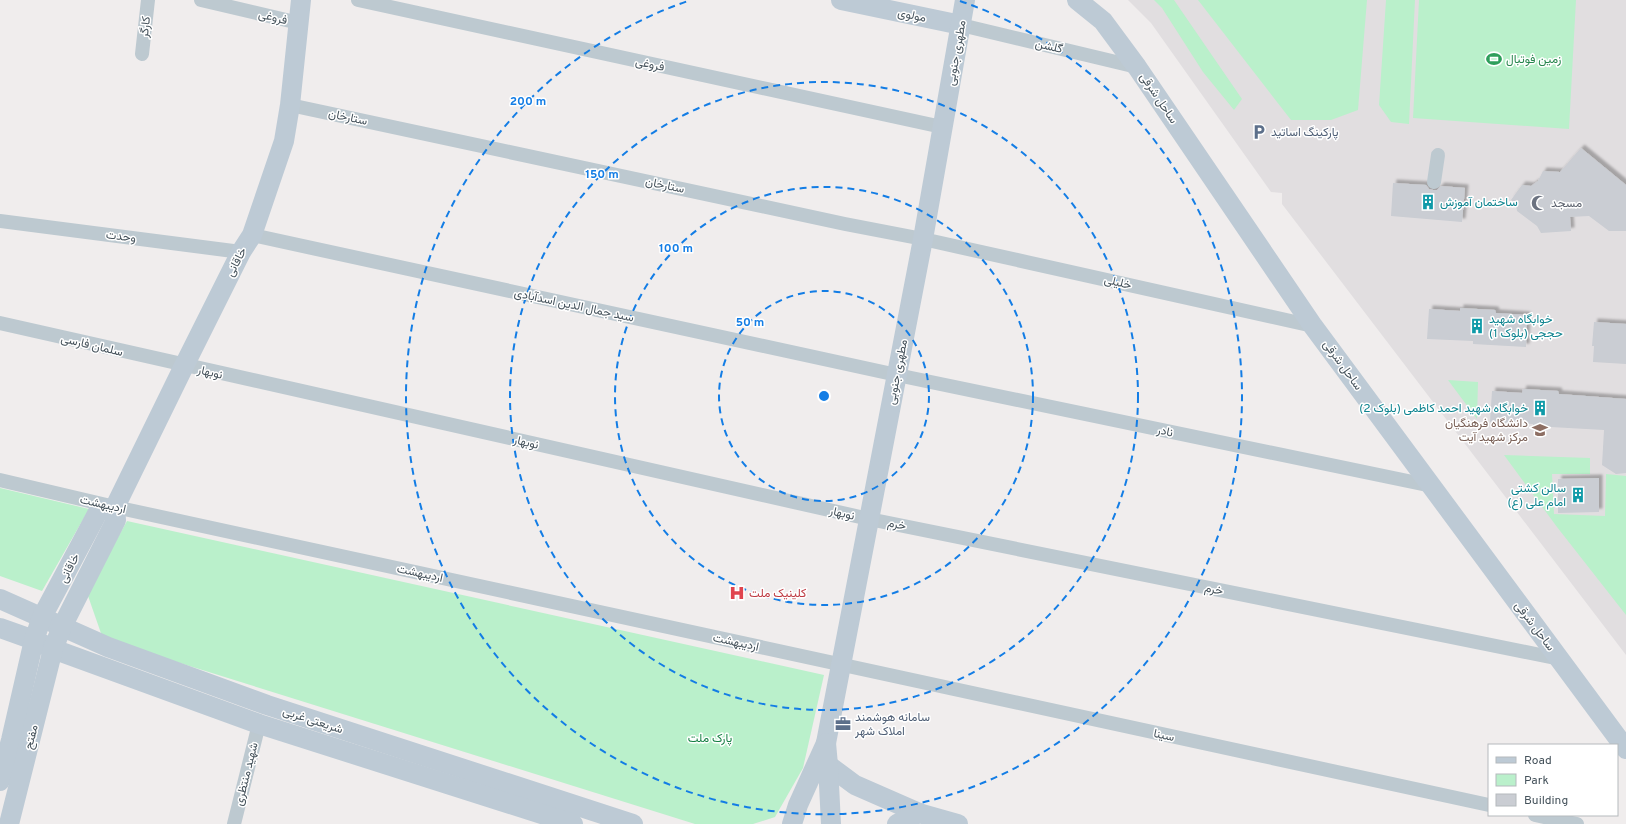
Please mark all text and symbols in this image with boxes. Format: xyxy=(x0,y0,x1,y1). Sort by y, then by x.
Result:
street label: مولوی xyxy=(896,5,928,27)
street label: فروغی xyxy=(257,7,289,29)
street label: کارگر xyxy=(137,16,155,40)
street label: مطهری جنوبی xyxy=(943,19,971,87)
street label: گلشن xyxy=(1033,36,1064,58)
sports icon: زمین فوتبال xyxy=(1485,50,1503,68)
place label: زمین فوتبال xyxy=(1506,52,1561,68)
street label: فروغی xyxy=(634,54,666,76)
street label: ساحل شرقی xyxy=(1135,70,1181,127)
text: 200 m xyxy=(510,94,546,110)
street label: ستارخان xyxy=(327,106,369,130)
parking icon: پارکینگ اساتید xyxy=(1250,123,1268,141)
place label: پارکینگ اساتید xyxy=(1271,125,1339,141)
text: 150 m xyxy=(585,167,619,183)
street label: ستارخان xyxy=(644,174,686,198)
building icon: ساختمان آموزش xyxy=(1419,193,1437,211)
mosque icon: مسجد xyxy=(1530,194,1548,212)
place label: ساختمان آموزش xyxy=(1440,195,1518,211)
place label: مسجد xyxy=(1551,196,1582,212)
street label: وحدت xyxy=(105,227,137,247)
text: 100 m xyxy=(659,241,693,257)
street label: خاقانی xyxy=(223,245,251,280)
street label: خلیلی xyxy=(1102,272,1133,294)
street label: سید جمال الدین اسدآبادی xyxy=(512,285,635,326)
place label: خوابگاه شهید حججی (بلوک 1) xyxy=(1489,312,1563,342)
text: 50 m xyxy=(736,315,764,331)
building icon: خوابگاه شهید حججی (بلوک 1) xyxy=(1468,317,1486,335)
street label: سلمان فارسی xyxy=(59,331,124,361)
street label: ساحل شرقی xyxy=(1319,337,1366,394)
street label: مطهری جنوبی xyxy=(884,338,912,406)
street label: نوبهار xyxy=(195,362,224,384)
centre of rings xyxy=(817,389,831,403)
building icon: خوابگاه شهید احمد کاظمی (بلوک 2) xyxy=(1531,399,1549,417)
place label: خوابگاه شهید احمد کاظمی (بلوک 2) xyxy=(1359,401,1528,417)
place label: دانشگاه فرهنگیان مرکز شهید آیت xyxy=(1445,416,1528,446)
school or university icon: دانشگاه فرهنگیان مرکز شهید آیت xyxy=(1531,421,1549,439)
street label: نادر xyxy=(1154,422,1174,442)
street label: نوبهار xyxy=(511,432,540,454)
place label: سالن کشتی امام علی (ع) xyxy=(1507,481,1566,511)
building icon: سالن کشتی امام علی (ع) xyxy=(1569,486,1587,504)
street label: اردیبهشت xyxy=(78,492,127,518)
street label: نوبهار xyxy=(827,503,856,525)
street label: خرم xyxy=(886,515,908,535)
street label: خاقانی xyxy=(56,551,84,586)
street label: اردیبهشت xyxy=(395,561,444,587)
street label: خرم xyxy=(1203,580,1225,600)
hospital icon: کلینیک ملت xyxy=(728,584,746,602)
place label: کلینیک ملت xyxy=(749,586,806,602)
street label: ساحل شرقی xyxy=(1510,599,1558,655)
street label: اردیبهشت xyxy=(711,630,760,656)
street label: شریعتی غربی xyxy=(280,704,345,738)
place label: سامانه هوشمند املاک شهر xyxy=(854,710,930,740)
office icon: سامانه هوشمند املاک شهر xyxy=(834,715,852,733)
street label: مفتح xyxy=(21,723,43,751)
street label: سینا xyxy=(1152,726,1176,746)
park label: پارک ملت xyxy=(688,731,733,747)
street label: شهید منتظری xyxy=(231,741,263,808)
legend xyxy=(1488,744,1618,816)
text: Road xyxy=(1524,753,1552,769)
text: Park xyxy=(1524,773,1549,789)
text: Building xyxy=(1524,793,1568,809)

